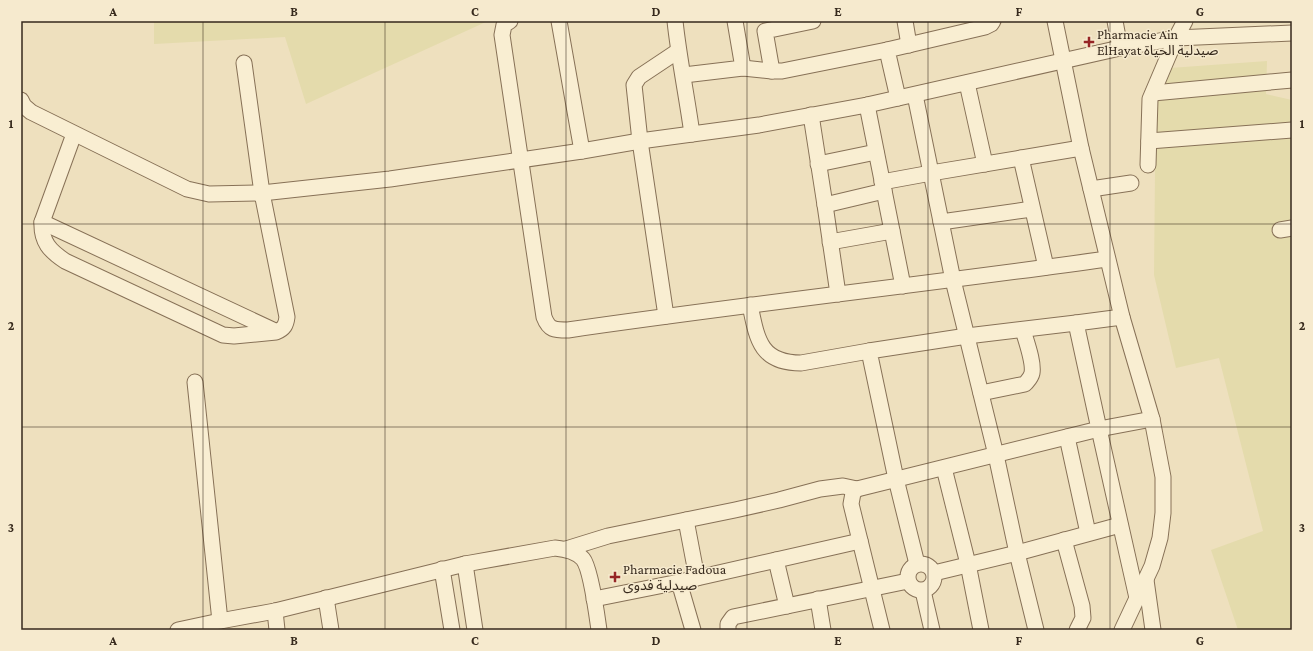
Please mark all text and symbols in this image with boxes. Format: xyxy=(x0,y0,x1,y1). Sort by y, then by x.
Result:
text: A xyxy=(108,4,117,19)
text: B xyxy=(290,4,298,19)
text: C xyxy=(471,4,479,19)
text: D xyxy=(652,4,661,19)
text: E xyxy=(834,4,842,19)
text: F xyxy=(1016,4,1023,19)
text: G xyxy=(1196,4,1204,19)
place label: Pharmacie Ain ElHayat صيدلية الحياة xyxy=(1097,26,1219,58)
marker: Pharmacie Ain ElHayat صيدلية الحياة xyxy=(1084,37,1094,47)
text: 1 xyxy=(9,116,14,131)
text: 1 xyxy=(1300,116,1305,131)
text: 2 xyxy=(8,318,15,333)
text: 2 xyxy=(1299,318,1306,333)
text: 3 xyxy=(8,520,14,535)
text: 3 xyxy=(1299,520,1305,535)
place label: Pharmacie Fadoua صيدلية فدوى xyxy=(623,561,727,594)
marker: Pharmacie Fadoua صيدلية فدوى xyxy=(610,572,620,582)
text: A xyxy=(108,633,117,648)
text: B xyxy=(290,633,298,648)
text: C xyxy=(471,633,479,648)
text: D xyxy=(652,633,661,648)
text: E xyxy=(834,633,842,648)
text: F xyxy=(1016,633,1023,648)
text: G xyxy=(1196,633,1204,648)

